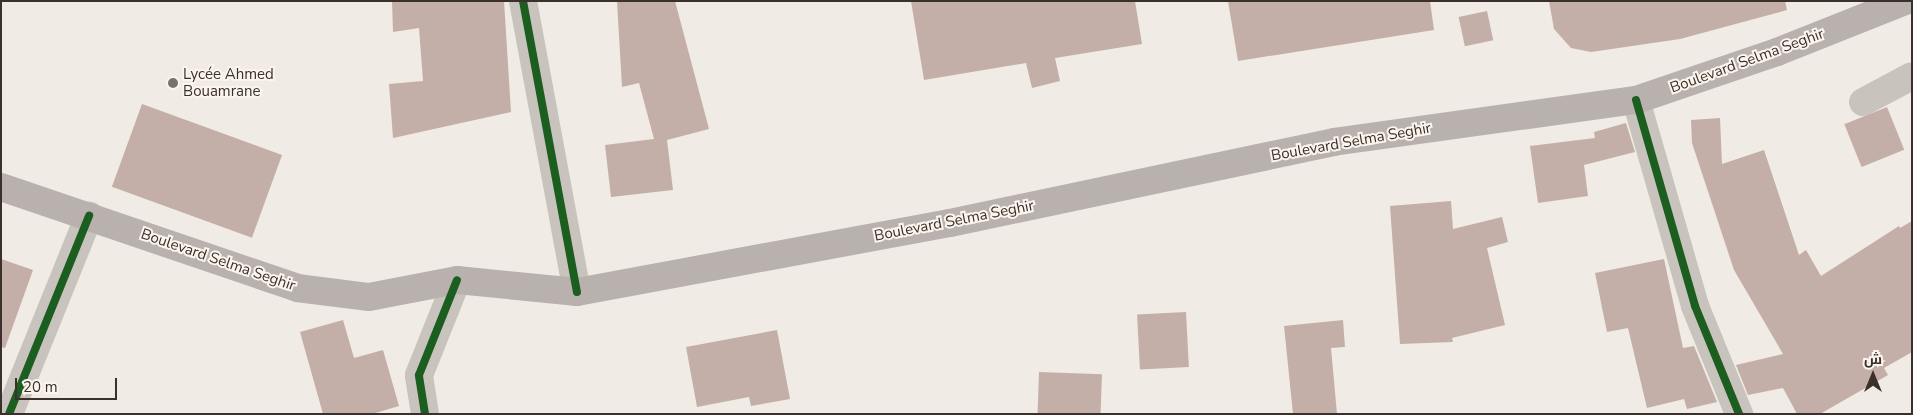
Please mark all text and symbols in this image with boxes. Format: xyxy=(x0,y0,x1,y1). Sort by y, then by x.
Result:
street label: Boulevard Selma Seghir xyxy=(1668,25,1826,97)
place label: Lycée Ahmed Bouamrane xyxy=(183,65,274,100)
marker: Lycée Ahmed Bouamrane xyxy=(167,77,179,89)
street label: Boulevard Selma Seghir xyxy=(1270,119,1432,165)
street label: Boulevard Selma Seghir xyxy=(873,197,1035,245)
street label: Boulevard Selma Seghir xyxy=(138,225,298,295)
north arrow xyxy=(1848,350,1898,400)
text: ش xyxy=(1864,350,1882,369)
scale bar xyxy=(18,368,120,400)
text: 20 m xyxy=(23,377,58,397)

